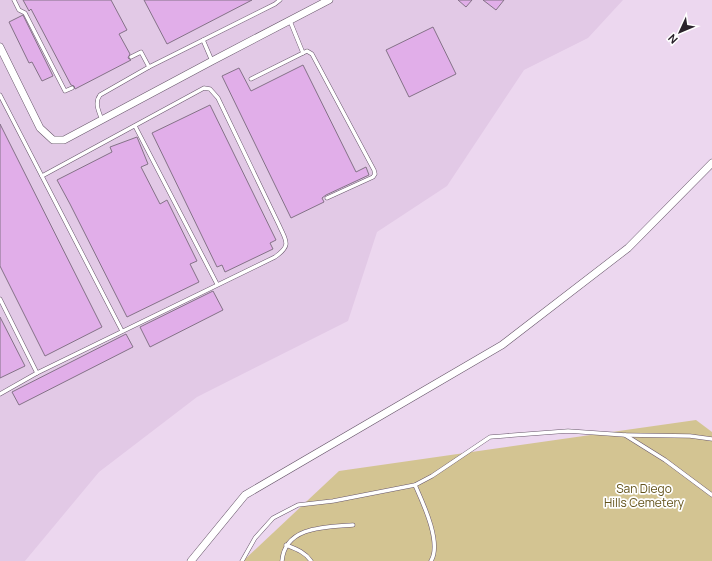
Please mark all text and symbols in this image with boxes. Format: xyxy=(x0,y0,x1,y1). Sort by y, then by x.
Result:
north arrow xyxy=(660,12,700,52)
text: N xyxy=(664,31,681,47)
park label: San Diego Hills Cemetery xyxy=(604,480,685,511)

